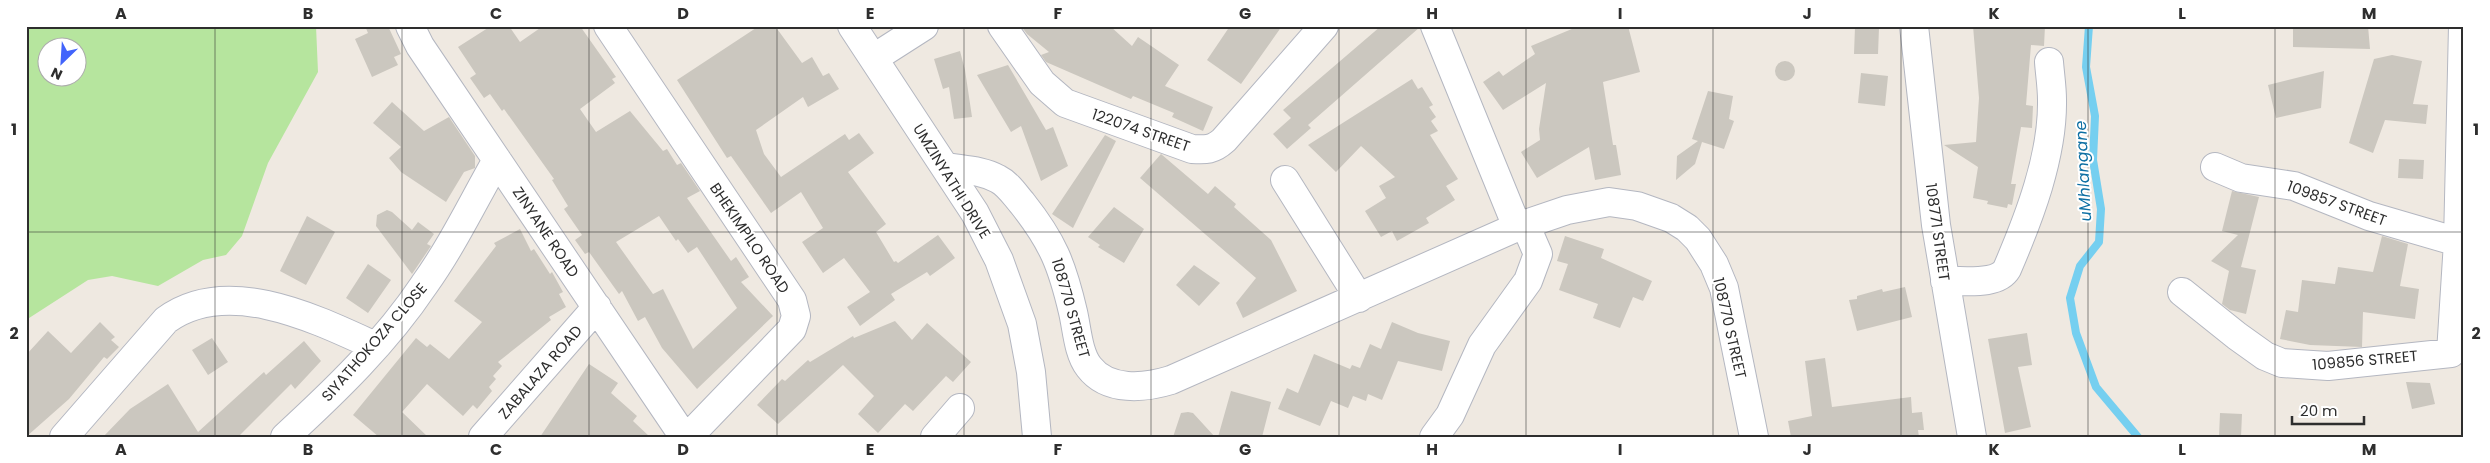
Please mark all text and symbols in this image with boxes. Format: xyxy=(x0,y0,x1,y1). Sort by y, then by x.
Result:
text: A xyxy=(115,2,127,25)
text: B xyxy=(303,2,313,25)
text: C xyxy=(490,2,502,25)
text: D xyxy=(677,2,689,25)
text: E xyxy=(866,2,874,25)
text: F xyxy=(1054,2,1063,25)
text: G xyxy=(1239,2,1251,25)
text: H xyxy=(1426,2,1438,25)
text: I xyxy=(1618,2,1622,25)
text: J xyxy=(1802,2,1812,25)
text: K xyxy=(1988,2,2000,25)
text: L xyxy=(2178,2,2186,25)
text: M xyxy=(2362,2,2376,25)
north arrow xyxy=(38,38,88,88)
text: N xyxy=(48,62,66,85)
street label: 122074 STREET xyxy=(1089,103,1193,157)
text: 1 xyxy=(11,118,17,141)
text: 1 xyxy=(2473,118,2479,141)
street label: UMZINYATHI DRIVE xyxy=(908,120,996,242)
water label: uMhlangane xyxy=(2069,120,2097,222)
street label: 109857 STREET xyxy=(2284,175,2390,231)
street label: BHEKIMPILO ROAD xyxy=(705,179,795,297)
street label: 108771 STREET xyxy=(1921,182,1955,282)
street label: ZINYANE ROAD xyxy=(508,183,584,281)
street label: 108770 STREET xyxy=(1047,256,1095,360)
street label: 108770 STREET xyxy=(1708,275,1752,381)
street label: SIYATHOKOZA CLOSE xyxy=(317,278,431,406)
street label: ZABALAZA ROAD xyxy=(493,321,587,423)
text: 2 xyxy=(9,322,19,345)
text: 2 xyxy=(2471,322,2481,345)
street label: 109856 STREET xyxy=(2311,345,2419,375)
scale bar xyxy=(2292,393,2365,425)
text: 20 m xyxy=(2300,400,2338,421)
text: A xyxy=(115,438,127,461)
text: B xyxy=(303,438,313,461)
text: C xyxy=(490,438,502,461)
text: D xyxy=(677,438,689,461)
text: E xyxy=(866,438,874,461)
text: F xyxy=(1054,438,1063,461)
text: G xyxy=(1239,438,1251,461)
text: H xyxy=(1426,438,1438,461)
text: I xyxy=(1618,438,1622,461)
text: J xyxy=(1802,438,1812,461)
text: K xyxy=(1988,438,2000,461)
text: L xyxy=(2178,438,2186,461)
text: M xyxy=(2362,438,2376,461)

